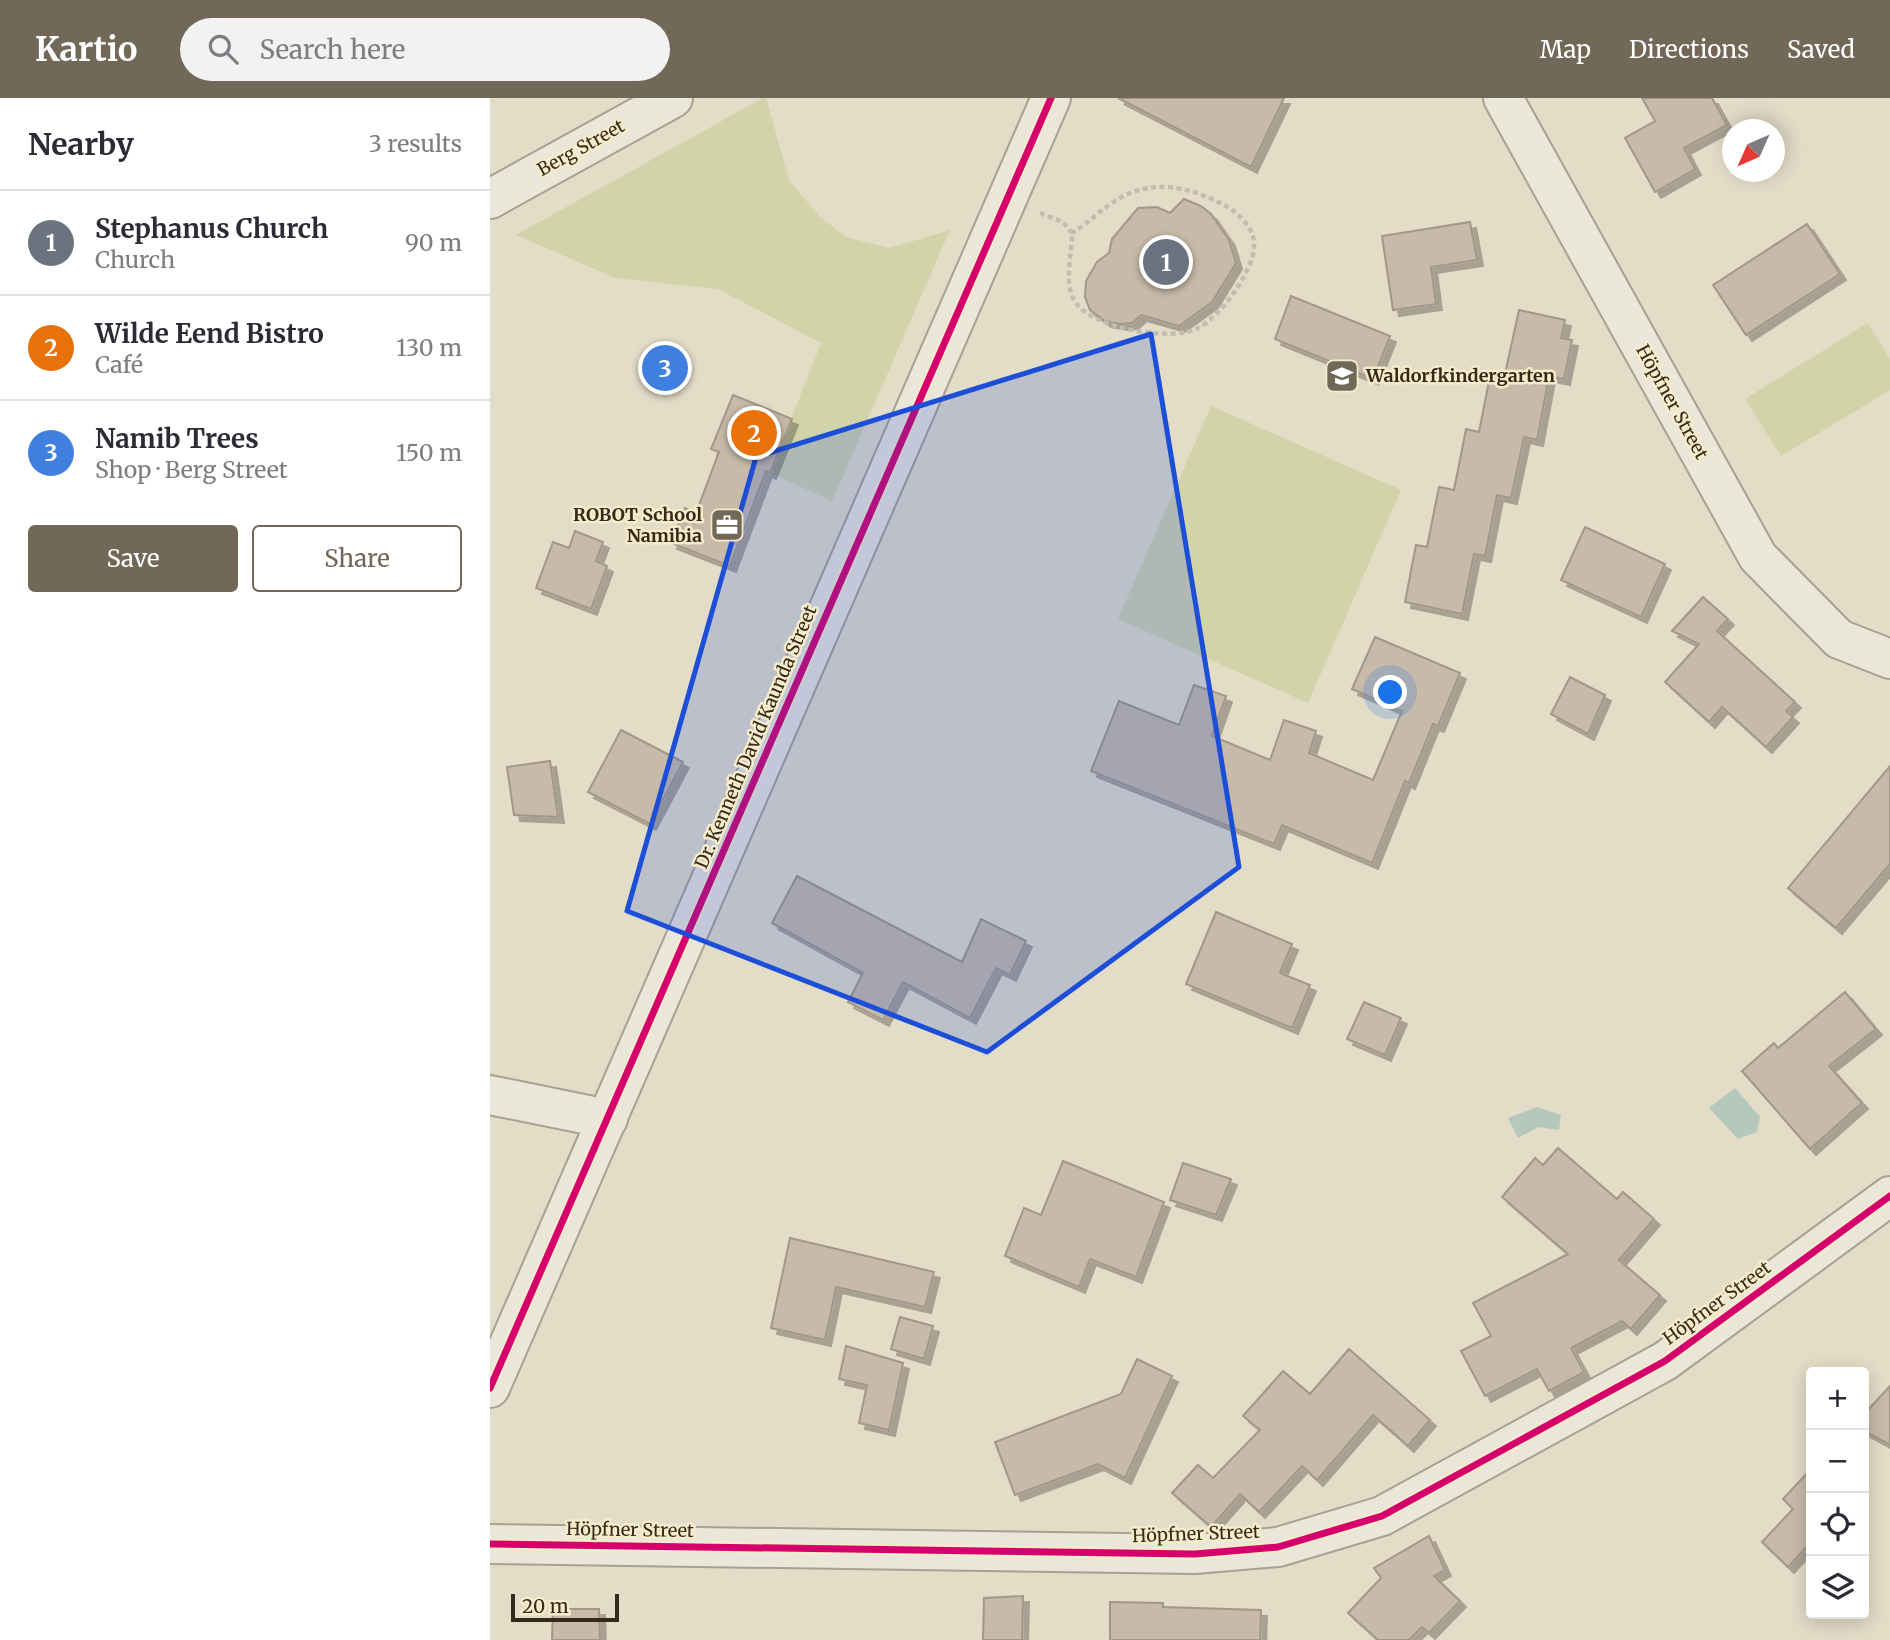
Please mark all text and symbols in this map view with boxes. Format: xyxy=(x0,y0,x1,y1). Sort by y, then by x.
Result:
search box xyxy=(180,18,670,81)
text: Kartio xyxy=(35,29,138,70)
icon: search xyxy=(204,30,242,68)
text: Search here xyxy=(260,33,405,66)
text: Map xyxy=(1540,34,1591,65)
text: Directions xyxy=(1629,34,1749,65)
text: Saved xyxy=(1787,34,1855,65)
street label: Berg Street xyxy=(533,114,628,181)
north arrow xyxy=(1722,119,1785,182)
text: Nearby xyxy=(28,125,134,163)
text: 3 results xyxy=(369,129,462,158)
text: Stephanus Church xyxy=(95,212,328,245)
text: 1 xyxy=(46,228,56,257)
text: 90 m xyxy=(405,228,462,257)
pin: 1 xyxy=(1143,236,1189,288)
text: Church xyxy=(95,245,175,274)
text: Wilde Eend Bistro xyxy=(95,317,324,350)
text: 2 xyxy=(44,333,58,362)
text: 130 m xyxy=(396,333,462,362)
street label: Höpfner Street xyxy=(1631,340,1714,463)
pin: 3 xyxy=(642,342,688,394)
text: Café xyxy=(95,350,143,379)
school or university icon: Waldorfkindergarten xyxy=(1323,357,1361,395)
place label: Waldorfkindergarten xyxy=(1365,364,1555,387)
pin: 2 xyxy=(731,407,777,459)
text: Namib Trees xyxy=(95,422,259,455)
text: 3 xyxy=(44,438,58,467)
text: 150 m xyxy=(396,438,462,467)
text: Shop · Berg Street xyxy=(95,455,288,484)
place label: ROBOT School Namibia xyxy=(573,503,702,547)
office icon: ROBOT School Namibia xyxy=(708,506,746,544)
button: Save xyxy=(28,525,238,592)
button: Share xyxy=(252,525,462,592)
street label: Dr. Kenneth David Kaunda Street xyxy=(690,602,822,872)
your location xyxy=(1373,675,1407,709)
street label: Höpfner Street xyxy=(1658,1256,1775,1349)
map controls xyxy=(1806,1367,1869,1619)
button: + xyxy=(1806,1367,1869,1430)
button: − xyxy=(1806,1430,1869,1493)
button: locate xyxy=(1806,1493,1869,1556)
street label: Höpfner Street xyxy=(566,1517,694,1542)
street label: Höpfner Street xyxy=(1132,1520,1260,1547)
button: layers xyxy=(1806,1556,1869,1619)
scale bar xyxy=(511,1591,620,1623)
text: 20 m xyxy=(522,1594,569,1618)

